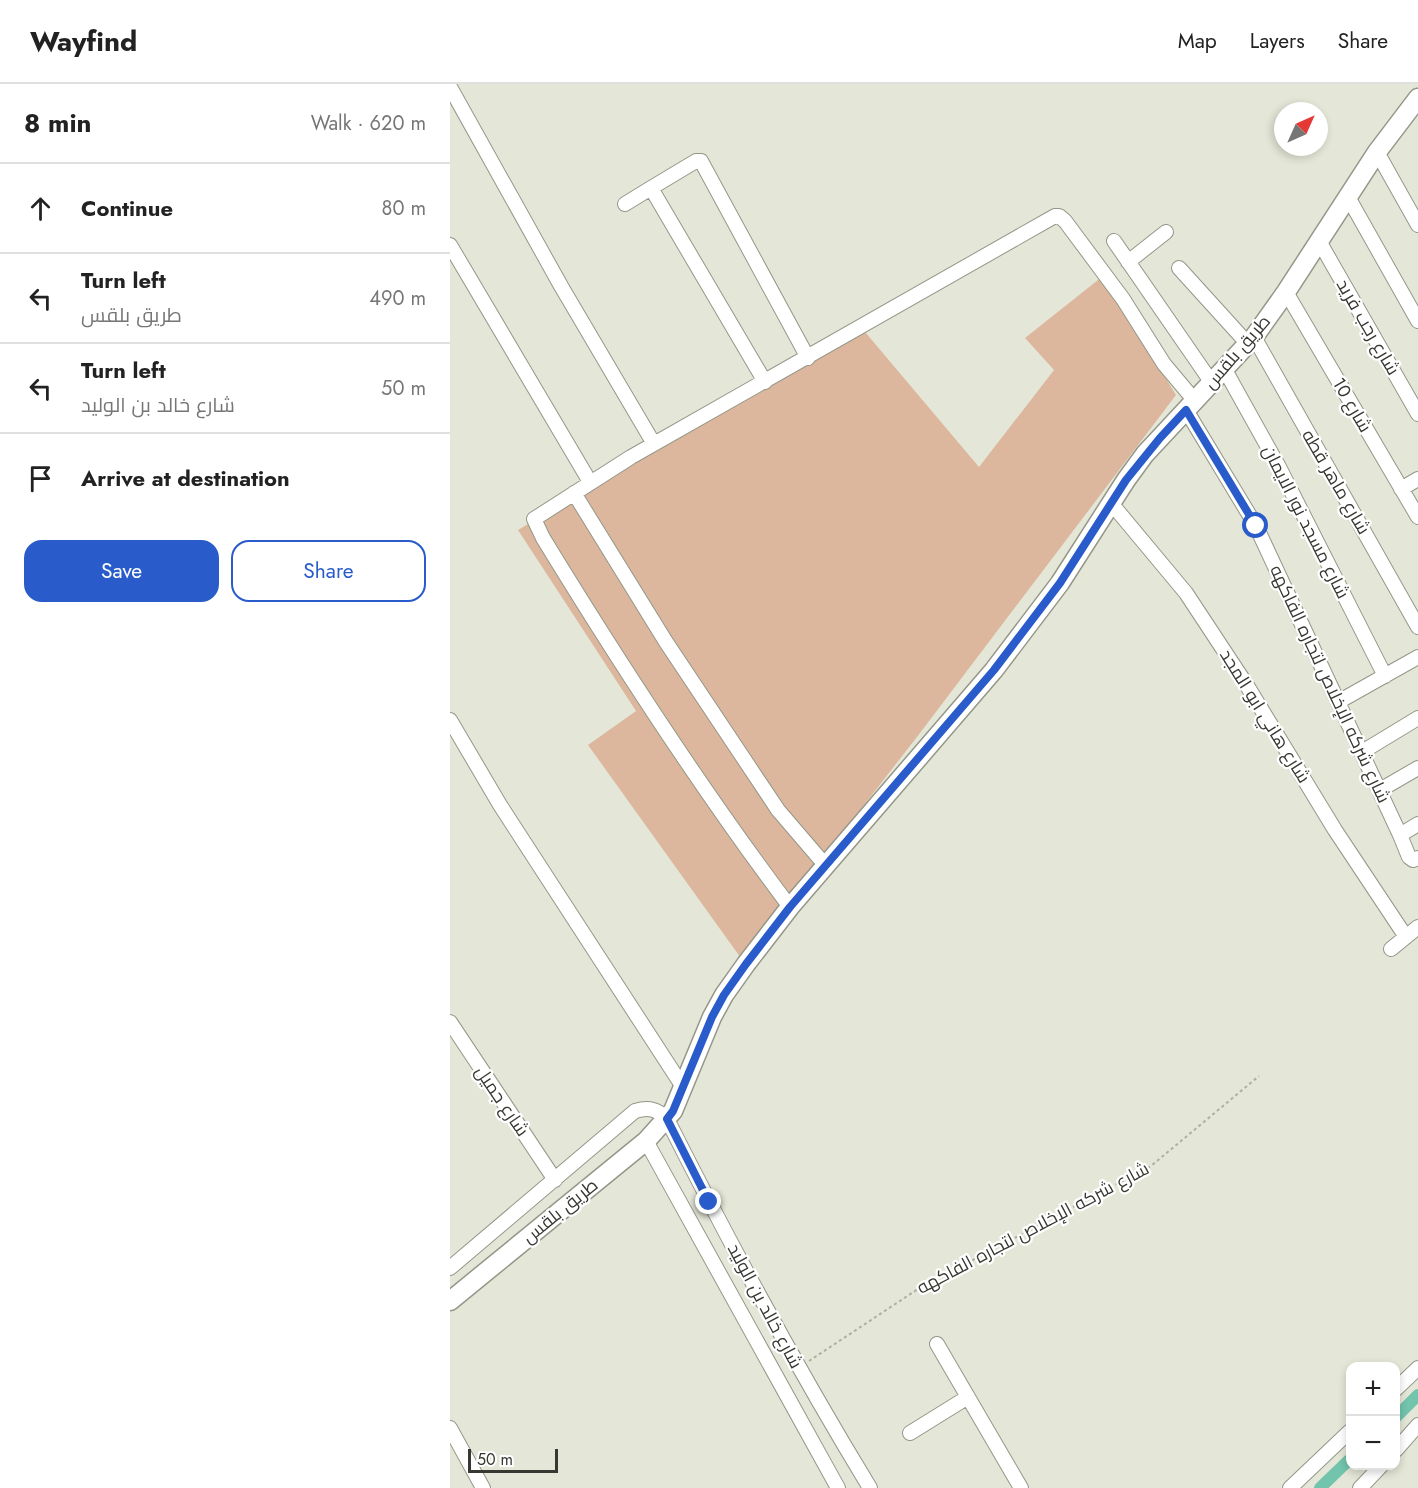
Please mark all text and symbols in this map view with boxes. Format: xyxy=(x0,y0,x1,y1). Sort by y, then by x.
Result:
text: Wayfind xyxy=(30,21,137,62)
text: Map xyxy=(1178,26,1217,56)
text: Layers xyxy=(1250,26,1305,56)
text: Share xyxy=(1338,26,1388,56)
north arrow xyxy=(1274,102,1328,156)
text: 8 min xyxy=(24,104,92,142)
text: Walk · 620 m xyxy=(311,109,426,138)
icon: ahead xyxy=(24,192,57,225)
text: Continue xyxy=(81,192,173,224)
text: 80 m xyxy=(381,194,426,223)
text: Turn left xyxy=(81,264,166,296)
street label: شارع رجب فريد xyxy=(1330,274,1406,380)
icon: left xyxy=(24,282,57,315)
text: 490 m xyxy=(369,284,426,313)
text: طريق بلقس xyxy=(81,301,182,330)
street label: طريق بلقس xyxy=(1197,309,1277,395)
text: Turn left xyxy=(81,354,166,386)
icon: left xyxy=(24,372,57,405)
street label: شارع 10 xyxy=(1326,373,1378,437)
text: 50 m xyxy=(381,374,426,403)
text: شارع خالد بن الوليد xyxy=(81,391,235,420)
street label: شارع ماهر قطه xyxy=(1295,425,1377,539)
street label: شارع مسجد نور الايمان xyxy=(1256,441,1356,603)
icon: arrive xyxy=(24,462,57,495)
text: Arrive at destination xyxy=(81,462,290,494)
route start xyxy=(1242,512,1268,538)
button: Save xyxy=(24,540,219,602)
button: Share xyxy=(231,540,426,602)
street label: شارع شركه الإخلاص لتجاره الفاكهه xyxy=(1263,561,1397,807)
street label: شارع هاني ابو المجد xyxy=(1212,644,1317,789)
street label: شارع جميل xyxy=(469,1060,535,1142)
street label: شارع شركه الإخلاص لتجاره الفاكهه xyxy=(912,1156,1154,1300)
street label: طريق بلقس xyxy=(517,1172,603,1250)
route end xyxy=(695,1188,721,1214)
street label: شارع خالد بن الوليد xyxy=(721,1239,809,1373)
map controls xyxy=(1346,1362,1400,1470)
button: + xyxy=(1346,1362,1400,1416)
button: − xyxy=(1346,1416,1400,1470)
scale bar xyxy=(468,1446,558,1474)
text: 50 m xyxy=(477,1448,513,1471)

